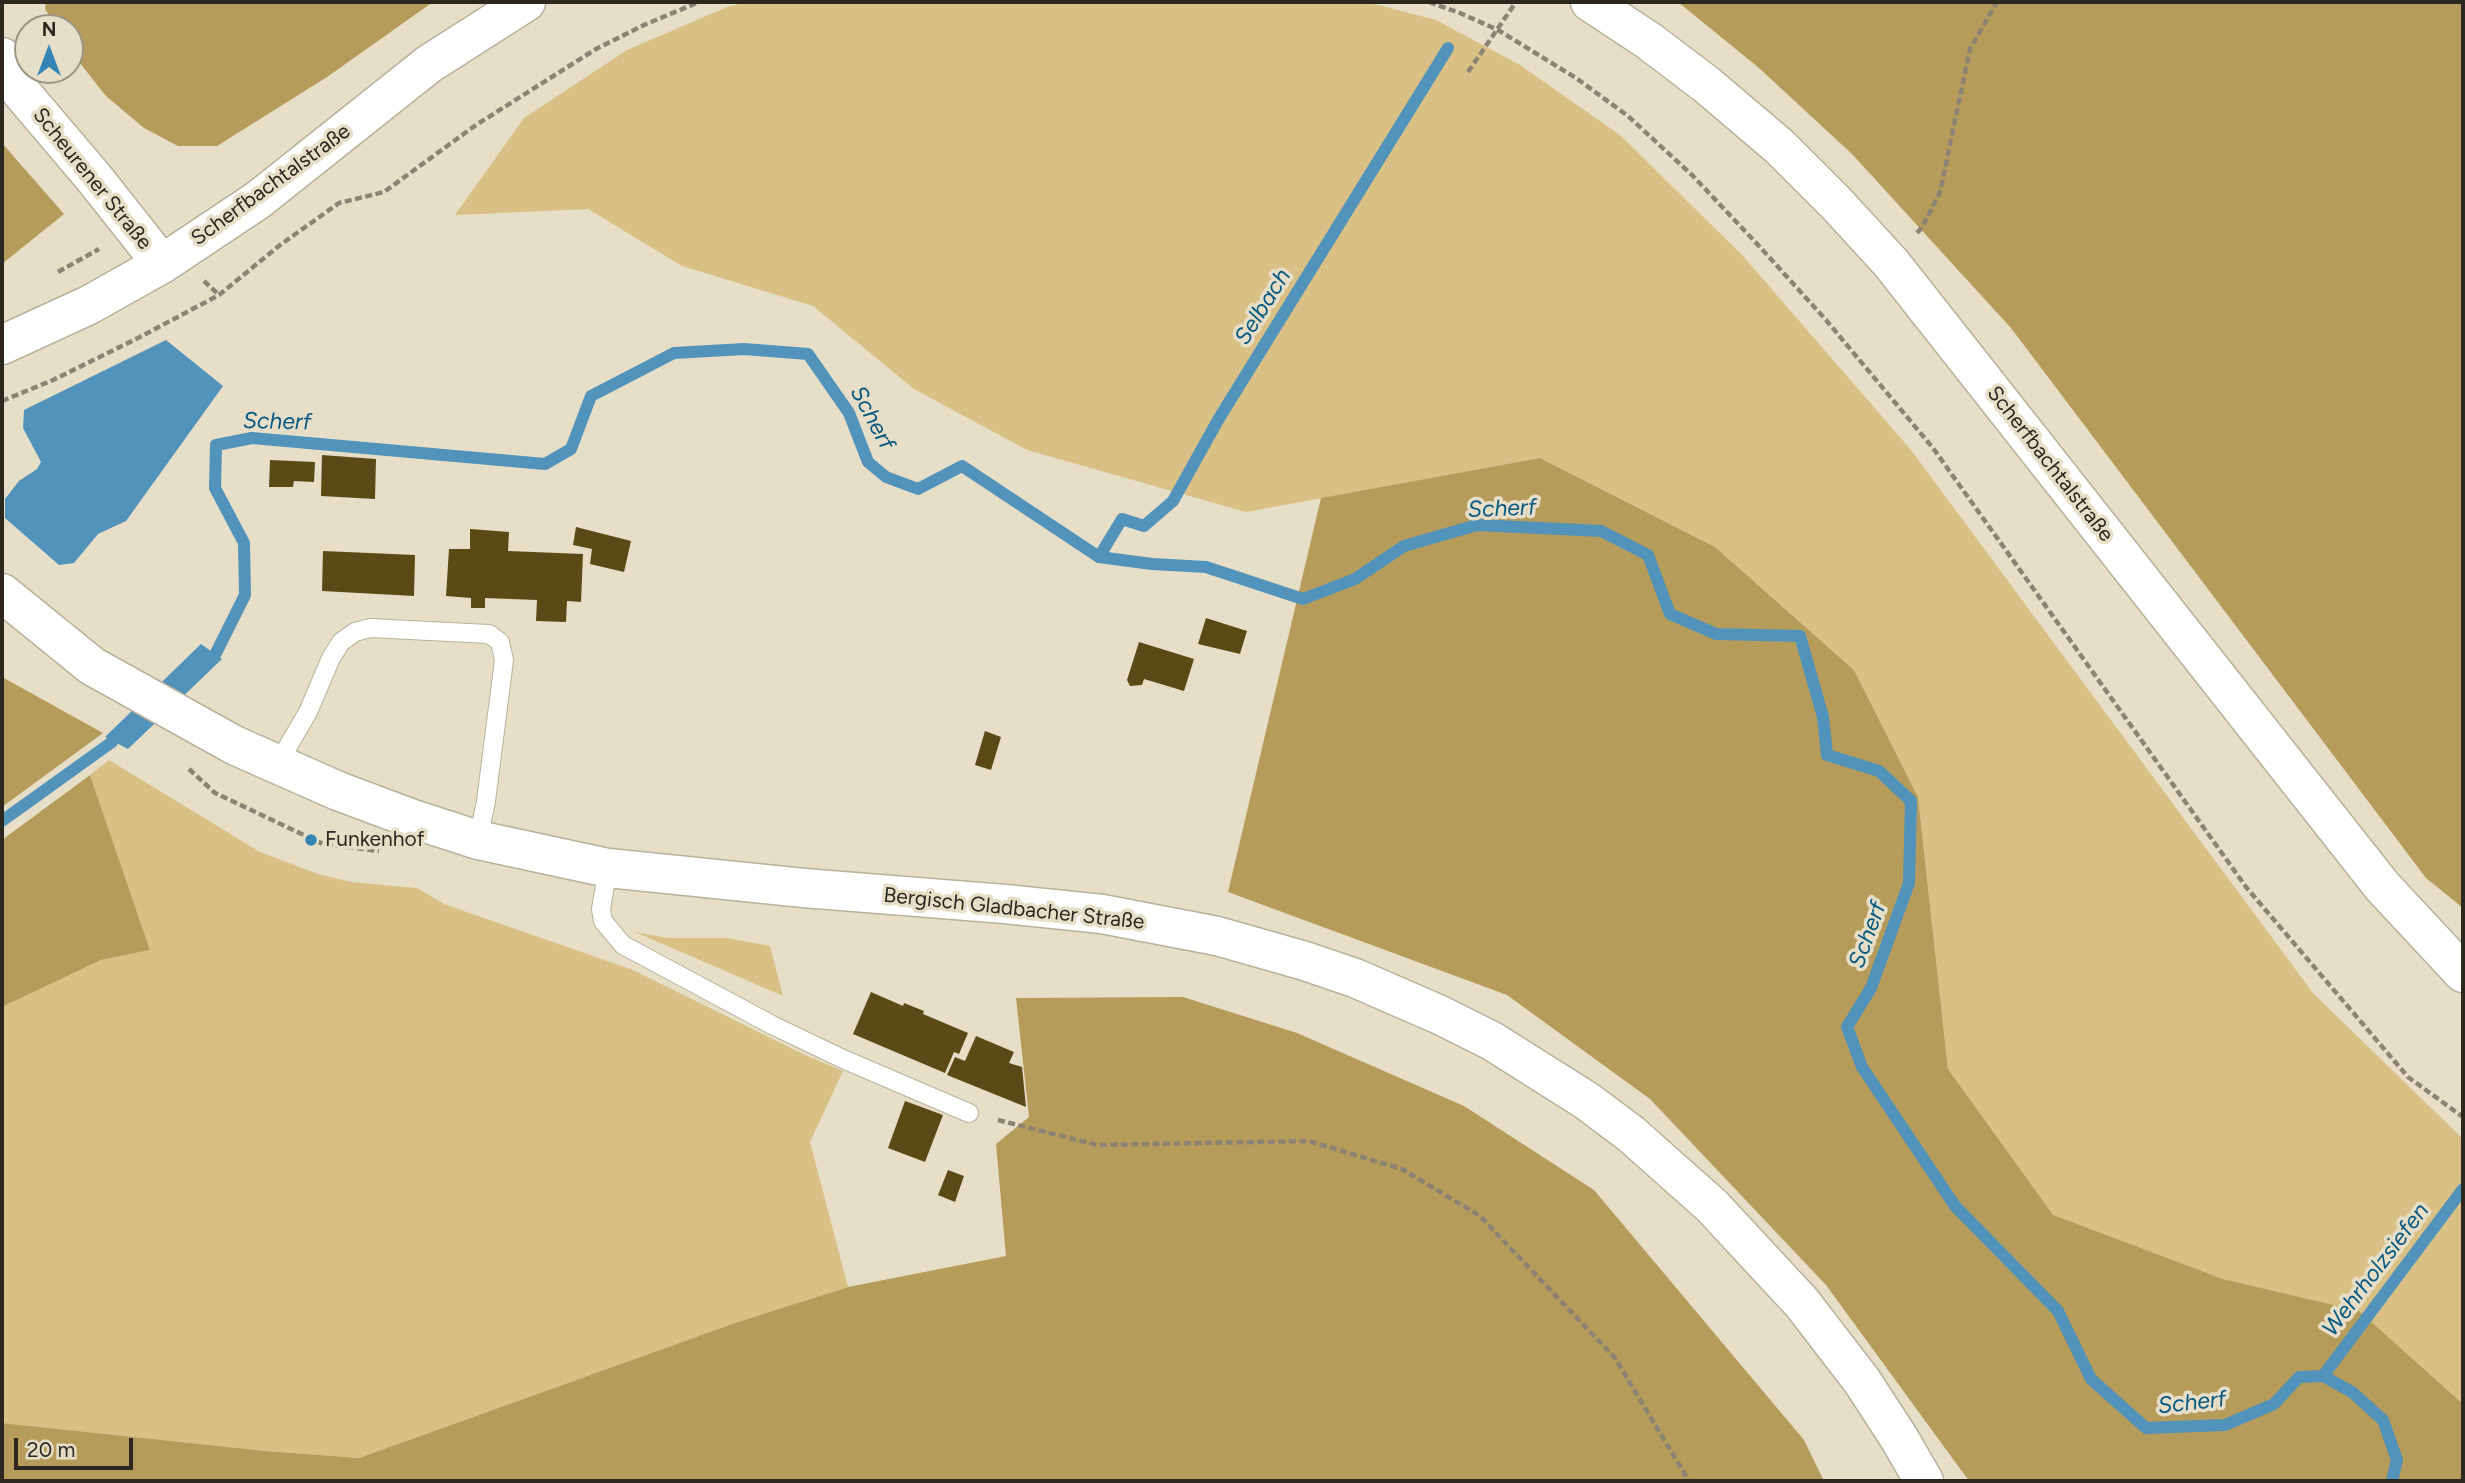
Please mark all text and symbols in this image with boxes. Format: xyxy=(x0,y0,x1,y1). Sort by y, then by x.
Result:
north arrow xyxy=(14,14,84,84)
text: N xyxy=(42,18,56,41)
street label: Scheurener Straße xyxy=(27,103,157,255)
street label: Scherfbachtalstraße xyxy=(187,119,355,251)
water label: Selbach xyxy=(1229,264,1297,350)
water label: Scherf xyxy=(844,381,900,455)
street label: Scherfbachtalstraße xyxy=(1981,381,2119,547)
water label: Scherf xyxy=(243,408,311,436)
water label: Scherf xyxy=(1467,494,1537,524)
place label: Funkenhof xyxy=(325,827,424,853)
marker: Funkenhof xyxy=(303,832,319,848)
street label: Bergisch Gladbacher Straße xyxy=(882,883,1146,935)
water label: Scherf xyxy=(1843,898,1893,972)
water label: Wehrholzsiefen xyxy=(2317,1198,2435,1342)
water label: Scherf xyxy=(2157,1386,2227,1420)
scale bar xyxy=(18,1424,136,1468)
text: 20 m xyxy=(27,1437,75,1462)

